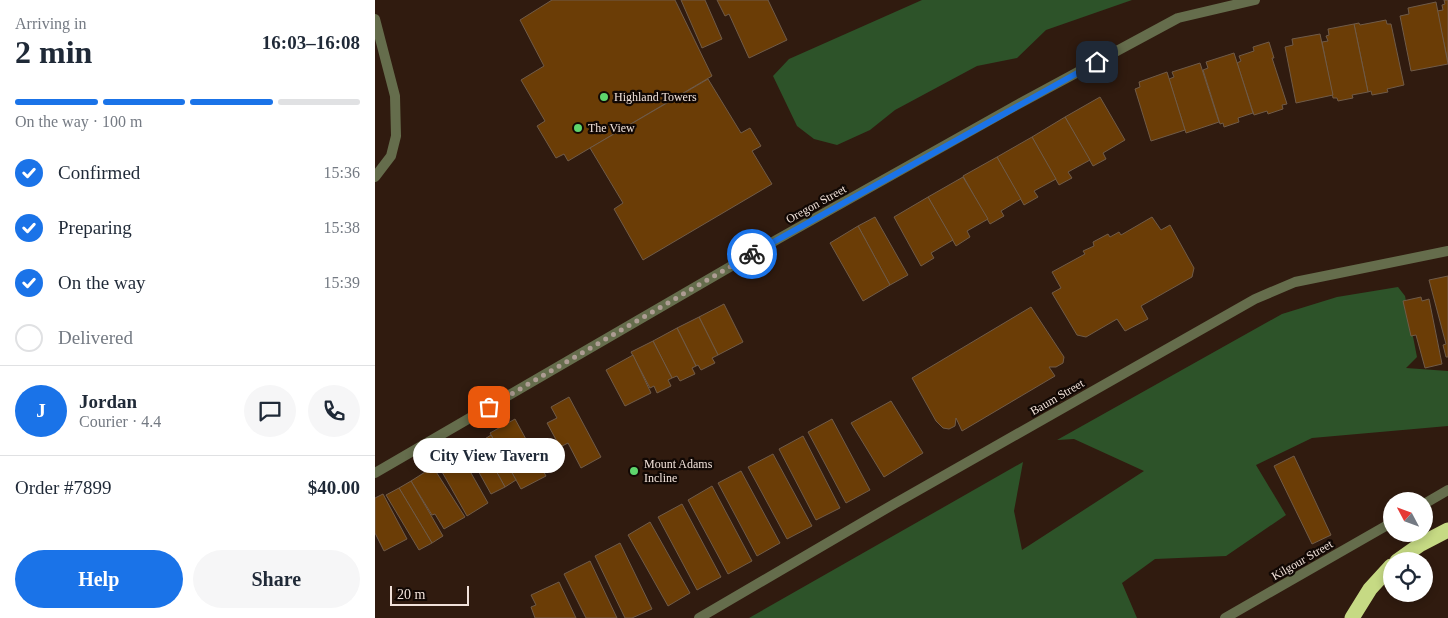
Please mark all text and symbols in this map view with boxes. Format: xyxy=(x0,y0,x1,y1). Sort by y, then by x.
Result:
text: Arriving in xyxy=(15,15,87,32)
text: 16:03–16:08 xyxy=(262,32,360,53)
text: 2 min xyxy=(15,34,92,70)
pin xyxy=(1076,41,1118,83)
icon: home xyxy=(1083,48,1111,76)
place label: Highland Towers xyxy=(614,90,697,104)
marker: Highland Towers xyxy=(598,91,610,103)
text: On the way · 100 m xyxy=(15,113,143,130)
place label: The View xyxy=(588,121,635,135)
marker: The View xyxy=(572,122,584,134)
icon: check xyxy=(15,159,43,187)
text: Confirmed xyxy=(58,162,140,183)
text: 15:36 xyxy=(324,164,360,181)
street label: Oregon Street xyxy=(783,181,849,226)
icon: check xyxy=(15,214,43,242)
text: Preparing xyxy=(58,217,132,238)
text: 15:38 xyxy=(324,219,360,236)
courier xyxy=(727,229,777,279)
icon: bike xyxy=(738,240,766,268)
icon: check xyxy=(15,269,43,297)
text: On the way xyxy=(58,272,146,293)
text: 15:39 xyxy=(324,274,360,291)
text: Delivered xyxy=(58,327,133,348)
street label: Baum Street xyxy=(1028,376,1087,418)
button: chat xyxy=(244,385,296,437)
button: phone xyxy=(308,385,360,437)
pin xyxy=(468,386,510,428)
text: Jordan xyxy=(79,391,137,412)
icon: bag xyxy=(475,393,503,421)
text: J xyxy=(36,400,46,421)
text: Courier · 4.4 xyxy=(79,413,161,430)
callout: City View Tavern xyxy=(413,437,565,472)
text: City View Tavern xyxy=(429,447,549,464)
place label: Mount Adams Incline xyxy=(644,457,713,485)
marker: Mount Adams Incline xyxy=(628,465,640,477)
text: Order #7899 xyxy=(15,477,112,498)
text: $40.00 xyxy=(308,477,360,498)
north arrow xyxy=(1383,492,1433,542)
map controls xyxy=(1383,492,1433,602)
street label: Kilgour Street xyxy=(1269,537,1336,583)
button: Help xyxy=(15,550,183,608)
button: Share xyxy=(193,550,360,608)
button: locate xyxy=(1383,552,1433,602)
scale bar xyxy=(390,583,469,606)
text: 20 m xyxy=(397,587,425,602)

